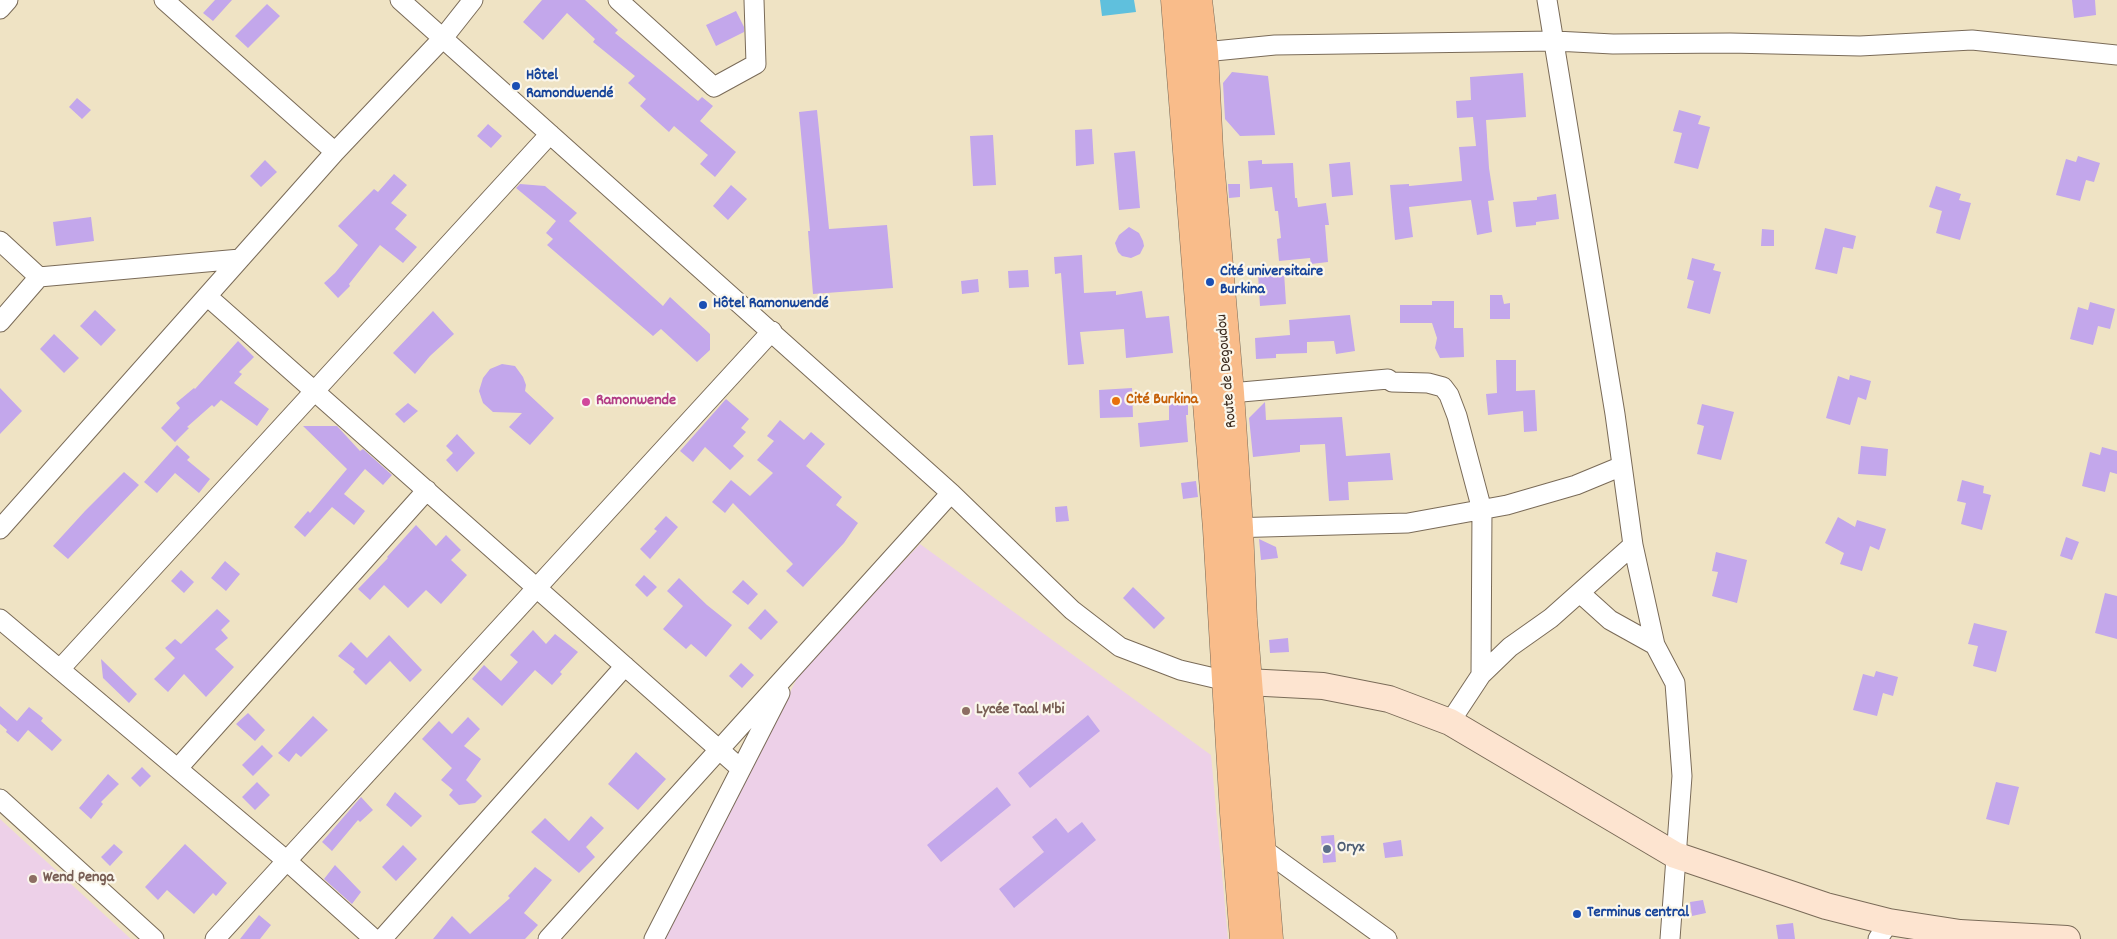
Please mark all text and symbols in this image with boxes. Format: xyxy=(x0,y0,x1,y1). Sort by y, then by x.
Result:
place label: Hôtel Ramondwendé xyxy=(526,67,613,105)
marker: Hôtel Ramondwendé xyxy=(510,80,522,92)
place label: Cité universitaire Burkina xyxy=(1220,263,1323,301)
marker: Cité universitaire Burkina xyxy=(1204,276,1216,288)
place label: Hôtel Ramonwendé xyxy=(713,295,829,315)
marker: Hôtel Ramonwendé xyxy=(697,299,709,311)
street label: Route de Degoudou xyxy=(1213,313,1243,429)
place label: Cité Burkina xyxy=(1126,391,1198,411)
place label: Ramonwende xyxy=(596,392,676,412)
marker: Cité Burkina xyxy=(1110,395,1122,407)
marker: Ramonwende xyxy=(580,396,592,408)
place label: Lycée Taal M'bi xyxy=(976,701,1064,721)
marker: Lycée Taal M'bi xyxy=(960,705,972,717)
place label: Oryx xyxy=(1337,839,1365,859)
marker: Oryx xyxy=(1321,843,1333,855)
place label: Wend Penga xyxy=(43,869,114,889)
marker: Wend Penga xyxy=(27,873,39,885)
place label: Terminus central xyxy=(1587,904,1689,924)
marker: Terminus central xyxy=(1571,908,1583,920)

